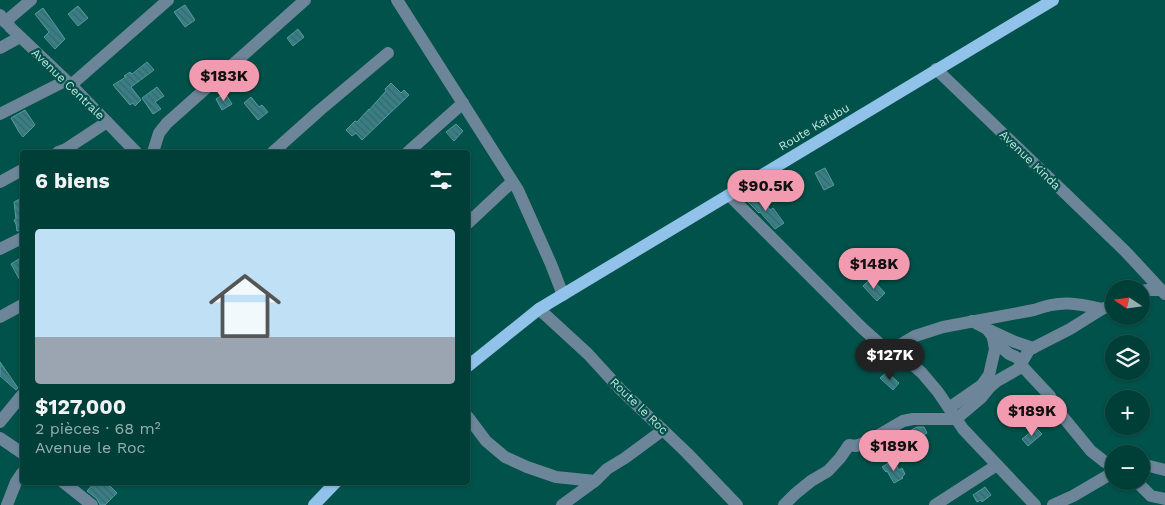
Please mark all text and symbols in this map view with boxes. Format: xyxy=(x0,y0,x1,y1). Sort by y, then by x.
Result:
street label: Avenue Centrale xyxy=(29,46,108,122)
pin: $183K xyxy=(189,59,259,102)
text: $183K xyxy=(200,66,248,85)
street label: Route Kafubu xyxy=(776,100,852,154)
street label: Avenue Kinda xyxy=(997,127,1064,193)
icon: filters xyxy=(427,166,455,194)
text: 6 biens xyxy=(35,168,110,193)
pin: $90.5K xyxy=(725,170,807,212)
text: $90.5K xyxy=(738,176,794,195)
pin: $148K xyxy=(839,248,909,290)
text: $148K xyxy=(850,254,898,273)
icon: home xyxy=(200,261,290,351)
north arrow xyxy=(1105,280,1150,325)
map controls xyxy=(1105,280,1150,490)
button: layers xyxy=(1105,335,1150,380)
pin: $127K xyxy=(855,338,925,381)
text: $127K xyxy=(866,345,914,364)
street label: Route le Roc xyxy=(607,375,671,437)
button: + xyxy=(1105,390,1150,435)
text: $127,000 xyxy=(35,394,126,419)
pin: $189K xyxy=(997,394,1067,437)
text: $189K xyxy=(1008,401,1056,420)
text: 2 pièces · 68 m² xyxy=(35,419,161,438)
pin: $189K xyxy=(859,430,929,472)
text: $189K xyxy=(870,436,918,455)
text: Avenue le Roc xyxy=(35,438,146,457)
button: − xyxy=(1105,445,1150,490)

